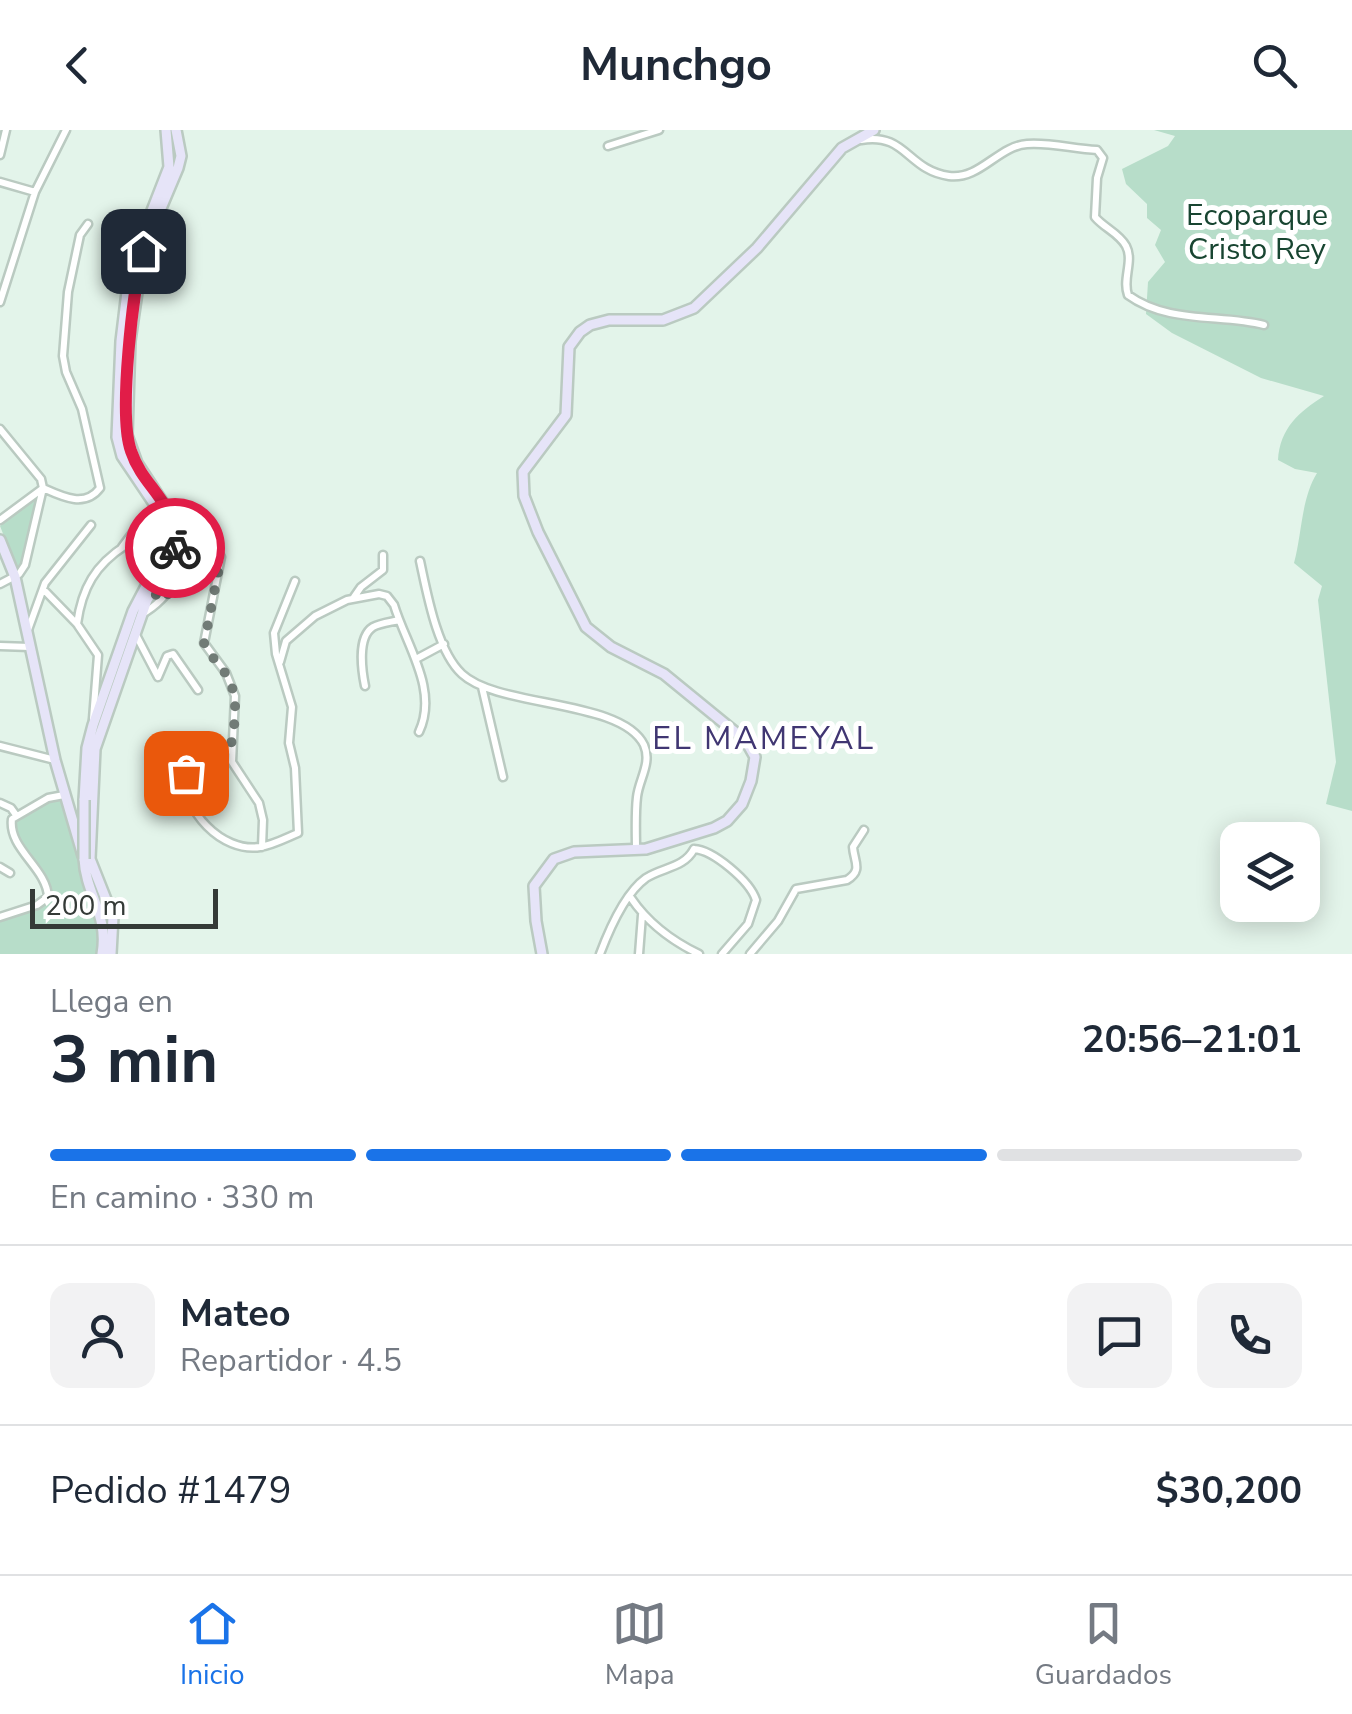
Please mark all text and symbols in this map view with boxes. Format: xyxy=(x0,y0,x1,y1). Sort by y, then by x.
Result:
text: Munchgo xyxy=(580,35,772,96)
icon: back xyxy=(50,38,105,93)
icon: search xyxy=(1247,38,1302,93)
park label: Ecoparque Cristo Rey xyxy=(1186,195,1328,270)
pin xyxy=(101,209,186,294)
icon: home xyxy=(116,224,171,279)
courier xyxy=(125,498,225,598)
icon: bike xyxy=(148,521,203,576)
district label: EL MAMEYAL xyxy=(652,717,876,760)
pin xyxy=(144,731,229,816)
icon: bag xyxy=(159,746,214,801)
map controls xyxy=(1220,822,1320,922)
button: layers xyxy=(1220,822,1320,922)
scale bar xyxy=(30,884,218,928)
text: 200 m xyxy=(45,887,127,925)
text: Llega en xyxy=(50,980,173,1023)
text: 20:56–21:01 xyxy=(1082,1014,1302,1065)
text: 3 min xyxy=(50,1016,218,1105)
text: En camino · 330 m xyxy=(50,1176,314,1219)
button: person xyxy=(50,1283,155,1388)
button: chat xyxy=(1067,1283,1172,1388)
button: phone xyxy=(1197,1283,1302,1388)
text: Mateo xyxy=(180,1288,291,1339)
text: Repartidor · 4.5 xyxy=(180,1339,402,1382)
text: Pedido #1479 xyxy=(50,1465,291,1516)
text: $30,200 xyxy=(1156,1465,1302,1516)
tab: Inicio xyxy=(180,1596,245,1694)
tab: Mapa xyxy=(605,1596,675,1694)
tab: Guardados xyxy=(1035,1596,1172,1694)

